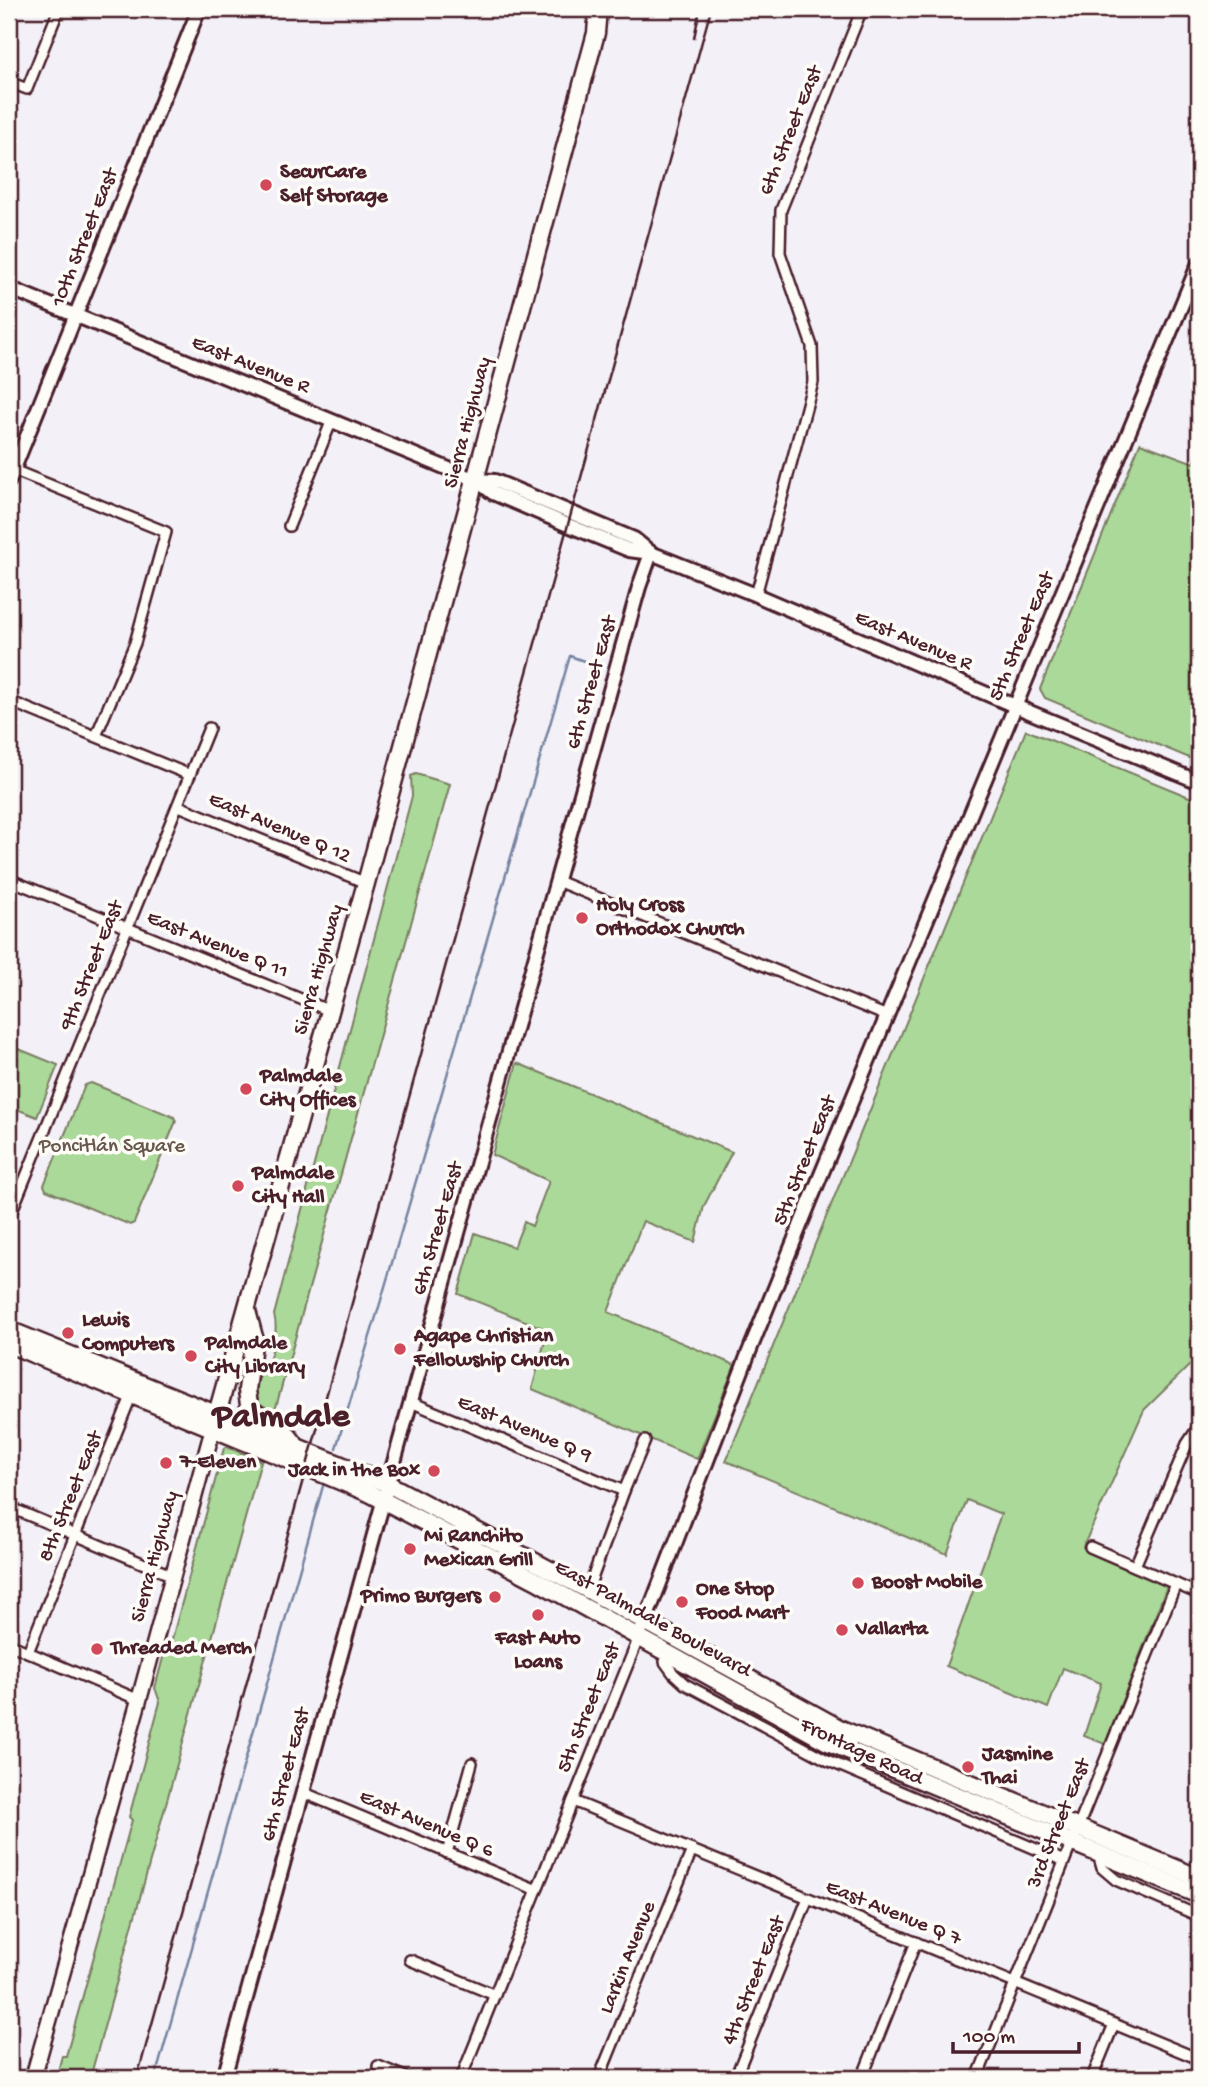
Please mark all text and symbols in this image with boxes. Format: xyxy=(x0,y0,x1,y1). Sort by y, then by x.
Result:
street label: 6th Street East xyxy=(755,60,830,199)
place label: SecurCare Self Storage xyxy=(280,161,389,210)
street label: 10th Street East xyxy=(46,163,126,312)
marker: SecurCare Self Storage xyxy=(258,177,274,193)
street label: East Avenue R xyxy=(187,331,314,401)
street label: Sierra Highway xyxy=(439,355,499,491)
street label: 5th Street East xyxy=(985,566,1062,705)
street label: East Avenue R xyxy=(851,606,976,678)
street label: 6th Street East xyxy=(562,611,625,753)
street label: East Avenue Q 12 xyxy=(204,788,354,870)
place label: Holy Cross Orthodox Church xyxy=(596,894,745,943)
street label: 9th Street East xyxy=(55,895,131,1035)
street label: Sierra Highway xyxy=(289,902,351,1038)
street label: East Avenue Q 11 xyxy=(143,906,291,986)
marker: Holy Cross Orthodox Church xyxy=(574,910,590,926)
place label: Palmdale City Offices xyxy=(259,1065,357,1114)
marker: Palmdale City Offices xyxy=(238,1081,254,1097)
street label: 5th Street East xyxy=(769,1090,844,1230)
park label: Poncitlán Square xyxy=(38,1135,186,1160)
street label: 6th Street East xyxy=(408,1157,471,1299)
place label: Palmdale City Hall xyxy=(251,1162,335,1211)
marker: Palmdale City Hall xyxy=(230,1178,246,1194)
place label: Lewis Computers xyxy=(81,1309,175,1358)
marker: Lewis Computers xyxy=(60,1325,76,1341)
place label: Agape Christian Fellowship Church xyxy=(413,1325,570,1374)
place label: Palmdale City Library xyxy=(204,1332,306,1381)
marker: Agape Christian Fellowship Church xyxy=(392,1341,408,1357)
marker: Palmdale City Library xyxy=(183,1348,199,1364)
street label: East Avenue Q 9 xyxy=(453,1390,595,1470)
district label: Palmdale xyxy=(210,1398,350,1439)
street label: 8th Street East xyxy=(34,1426,110,1566)
place label: 7-Eleven xyxy=(179,1451,257,1476)
marker: 7-Eleven xyxy=(158,1455,174,1471)
place label: Jack in the Box xyxy=(287,1459,421,1484)
marker: Jack in the Box xyxy=(426,1463,442,1479)
street label: Sierra Highway xyxy=(126,1489,186,1625)
place label: Mi Ranchito Mexican Grill xyxy=(424,1525,534,1574)
marker: Mi Ranchito Mexican Grill xyxy=(402,1541,418,1557)
street label: East Palmdale Boulevard xyxy=(549,1556,756,1685)
place label: Boost Mobile xyxy=(871,1571,984,1596)
marker: Boost Mobile xyxy=(850,1575,866,1591)
place label: One Stop Food Mart xyxy=(695,1578,790,1627)
place label: Primo Burgers xyxy=(360,1585,482,1610)
marker: Primo Burgers xyxy=(487,1589,503,1605)
marker: One Stop Food Mart xyxy=(674,1594,690,1610)
marker: Fast Auto Loans xyxy=(530,1607,546,1623)
place label: Vallarta xyxy=(855,1618,929,1643)
marker: Vallarta xyxy=(834,1622,850,1638)
place label: Fast Auto Loans xyxy=(494,1627,581,1676)
place label: Threaded Merch xyxy=(109,1637,253,1662)
street label: 5th Street East xyxy=(553,1637,628,1777)
marker: Threaded Merch xyxy=(89,1641,105,1657)
street label: 6th Street East xyxy=(257,1703,317,1845)
street label: Frontage Road xyxy=(795,1713,928,1793)
place label: Jasmine Thai xyxy=(980,1743,1054,1792)
street label: 3rd Street East xyxy=(1022,1753,1098,1893)
marker: Jasmine Thai xyxy=(960,1759,976,1775)
street label: East Avenue Q 6 xyxy=(355,1785,497,1865)
street label: East Avenue Q 7 xyxy=(821,1875,966,1953)
street label: Larkin Avenue xyxy=(595,1897,663,2018)
street label: 4th Street East xyxy=(718,1911,793,2049)
scale bar xyxy=(953,2010,1078,2054)
text: 100 m xyxy=(962,2026,1015,2051)

